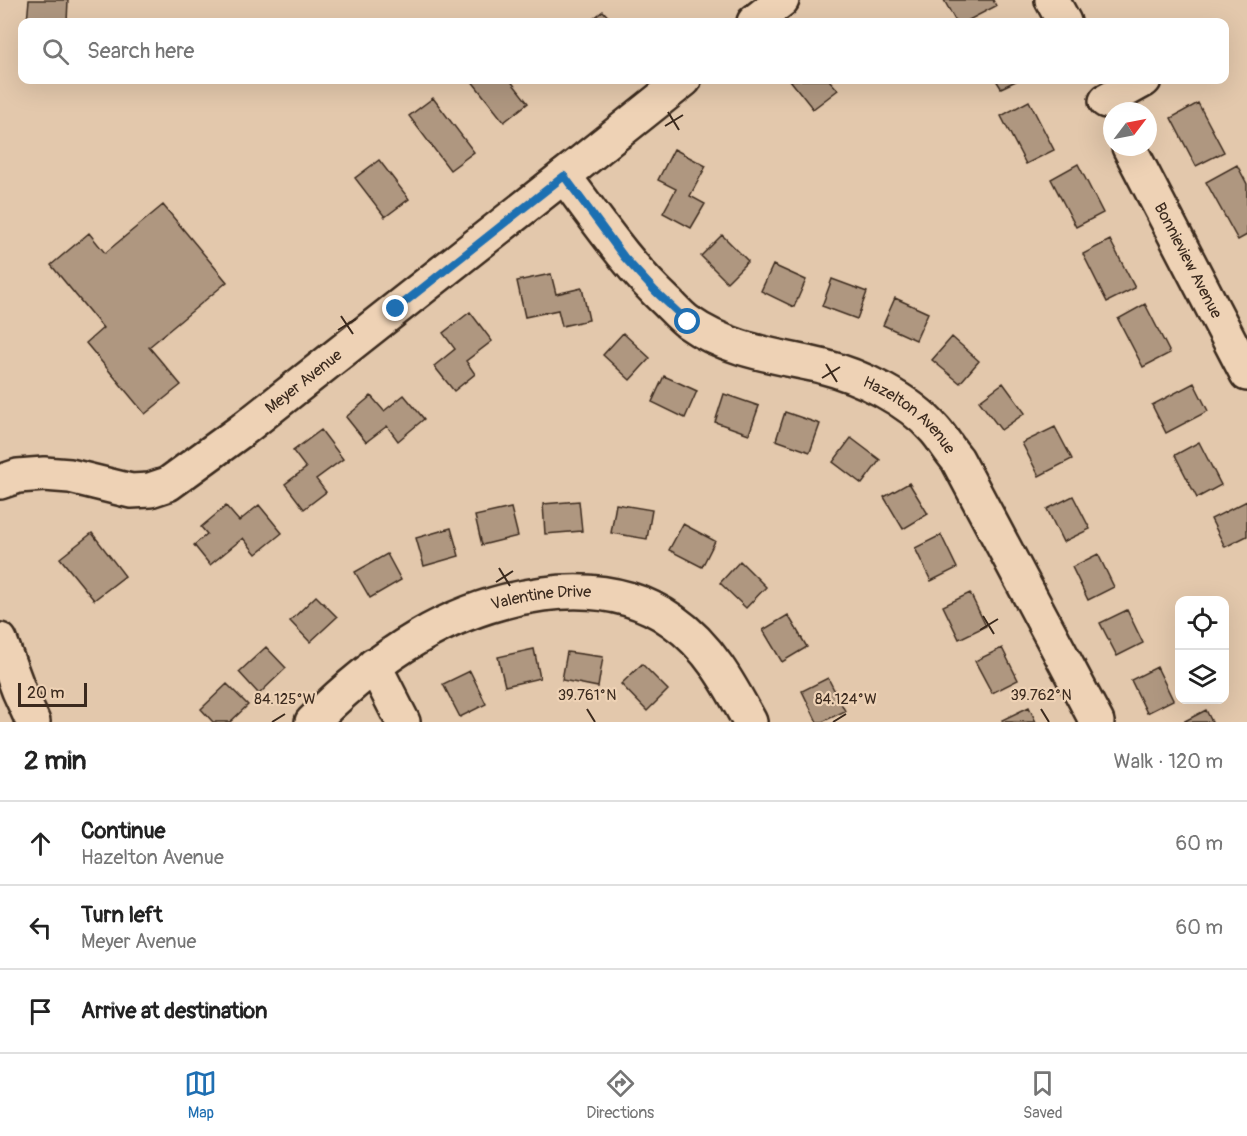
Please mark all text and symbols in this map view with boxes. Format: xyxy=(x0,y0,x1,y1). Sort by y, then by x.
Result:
search box xyxy=(18,18,1229,84)
icon: search xyxy=(39,35,72,68)
text: Search here xyxy=(87,37,194,65)
north arrow xyxy=(1103,102,1157,156)
street label: Bonnieview Avenue xyxy=(1150,199,1226,322)
route end xyxy=(382,295,408,321)
route start xyxy=(674,308,700,334)
street label: Meyer Avenue xyxy=(261,345,346,418)
street label: Hazelton Avenue xyxy=(860,372,960,458)
street label: Valentine Drive xyxy=(489,582,592,615)
map controls xyxy=(1175,596,1229,704)
button: locate xyxy=(1175,596,1229,650)
button: layers xyxy=(1175,650,1229,704)
scale bar xyxy=(18,680,87,708)
text: 20 m xyxy=(27,683,65,703)
text: 39.761°N xyxy=(558,686,616,705)
text: 39.762°N xyxy=(1010,686,1072,705)
text: 84.125°W xyxy=(254,690,316,709)
text: 84.124°W xyxy=(815,690,877,709)
text: 2 min xyxy=(24,745,86,777)
text: Walk · 120 m xyxy=(1114,749,1223,774)
text: Continue xyxy=(81,817,165,845)
icon: ahead xyxy=(24,827,57,860)
text: 60 m xyxy=(1176,831,1223,856)
text: Hazelton Avenue xyxy=(81,845,224,870)
text: Turn left xyxy=(81,901,163,929)
icon: left xyxy=(24,911,57,944)
text: 60 m xyxy=(1176,915,1223,940)
text: Meyer Avenue xyxy=(81,929,196,954)
icon: arrive xyxy=(24,995,57,1028)
text: Arrive at destination xyxy=(81,997,267,1025)
tab: Map xyxy=(184,1067,217,1123)
tab: Directions xyxy=(586,1067,654,1123)
tab: Saved xyxy=(1023,1067,1063,1123)

